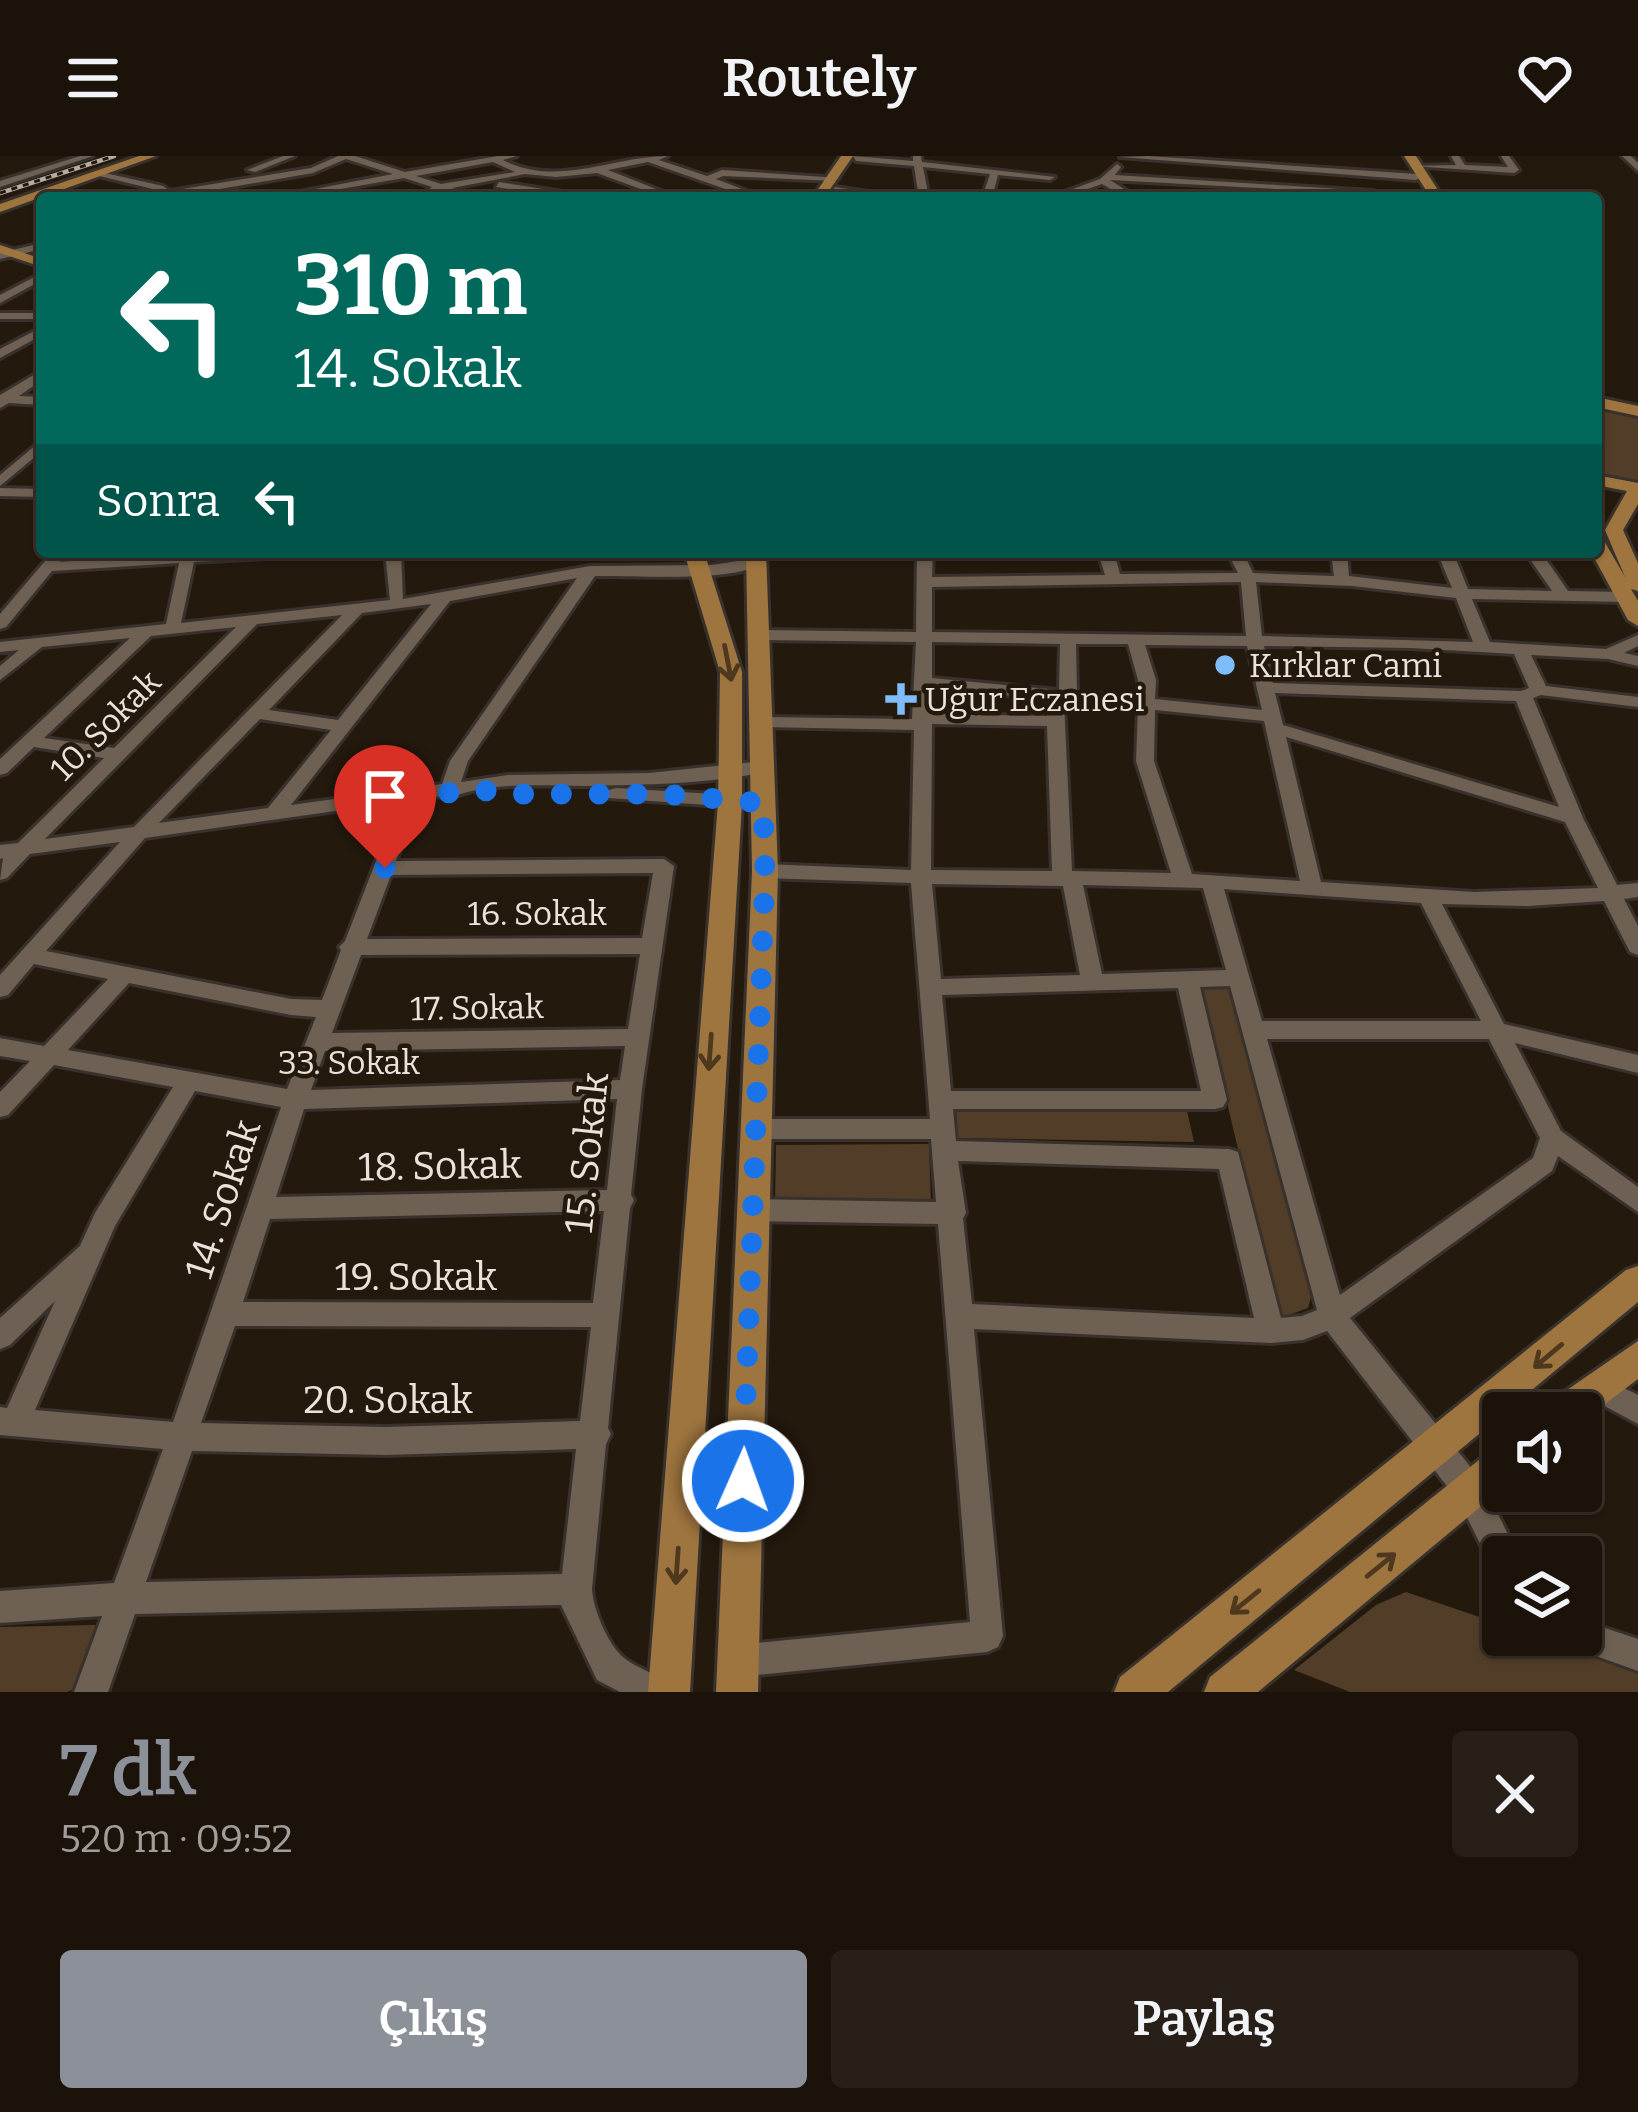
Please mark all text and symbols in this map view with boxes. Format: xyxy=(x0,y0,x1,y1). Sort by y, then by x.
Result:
icon: menu xyxy=(60,45,126,111)
icon: heart xyxy=(1512,45,1578,111)
text: Routely xyxy=(722,46,916,110)
text: 310 m xyxy=(294,235,527,336)
icon: left xyxy=(96,240,252,396)
text: 14. Sokak xyxy=(294,337,522,401)
icon: left xyxy=(244,468,310,534)
text: Sonra xyxy=(96,474,220,528)
one-way arrow xyxy=(718,642,740,681)
place label: Kırklar Cami xyxy=(1249,646,1442,686)
marker: Kırklar Cami xyxy=(1212,652,1238,678)
street label: 10. Sokak xyxy=(42,662,169,789)
place label: Uğur Eczanesi xyxy=(925,680,1145,720)
marker: Uğur Eczanesi xyxy=(888,686,914,712)
pin xyxy=(334,745,436,868)
icon: arrive xyxy=(352,763,418,829)
street label: 16. Sokak xyxy=(467,894,607,934)
street label: 17. Sokak xyxy=(410,987,544,1029)
one-way arrow xyxy=(699,1032,722,1071)
street label: 33. Sokak xyxy=(278,1043,420,1083)
street label: 15. Sokak xyxy=(556,1070,618,1236)
street label: 14. Sokak xyxy=(176,1114,270,1285)
street label: 18. Sokak xyxy=(358,1142,522,1190)
street label: 19. Sokak xyxy=(335,1254,497,1300)
one-way arrow xyxy=(1533,1342,1564,1370)
street label: 20. Sokak xyxy=(303,1377,473,1423)
map controls xyxy=(1482,1392,1602,1656)
button: sound xyxy=(1482,1392,1602,1512)
position arrow xyxy=(680,1418,806,1544)
button: layers xyxy=(1482,1536,1602,1656)
one-way arrow xyxy=(665,1546,688,1585)
one-way arrow xyxy=(1364,1552,1396,1579)
one-way arrow xyxy=(1230,1588,1262,1615)
text: 7 dk xyxy=(60,1728,197,1814)
button: close xyxy=(1452,1731,1578,1857)
text: 520 m · 09:52 xyxy=(60,1816,293,1862)
button: Çıkış xyxy=(60,1950,807,2088)
button: Paylaş xyxy=(831,1950,1578,2088)

